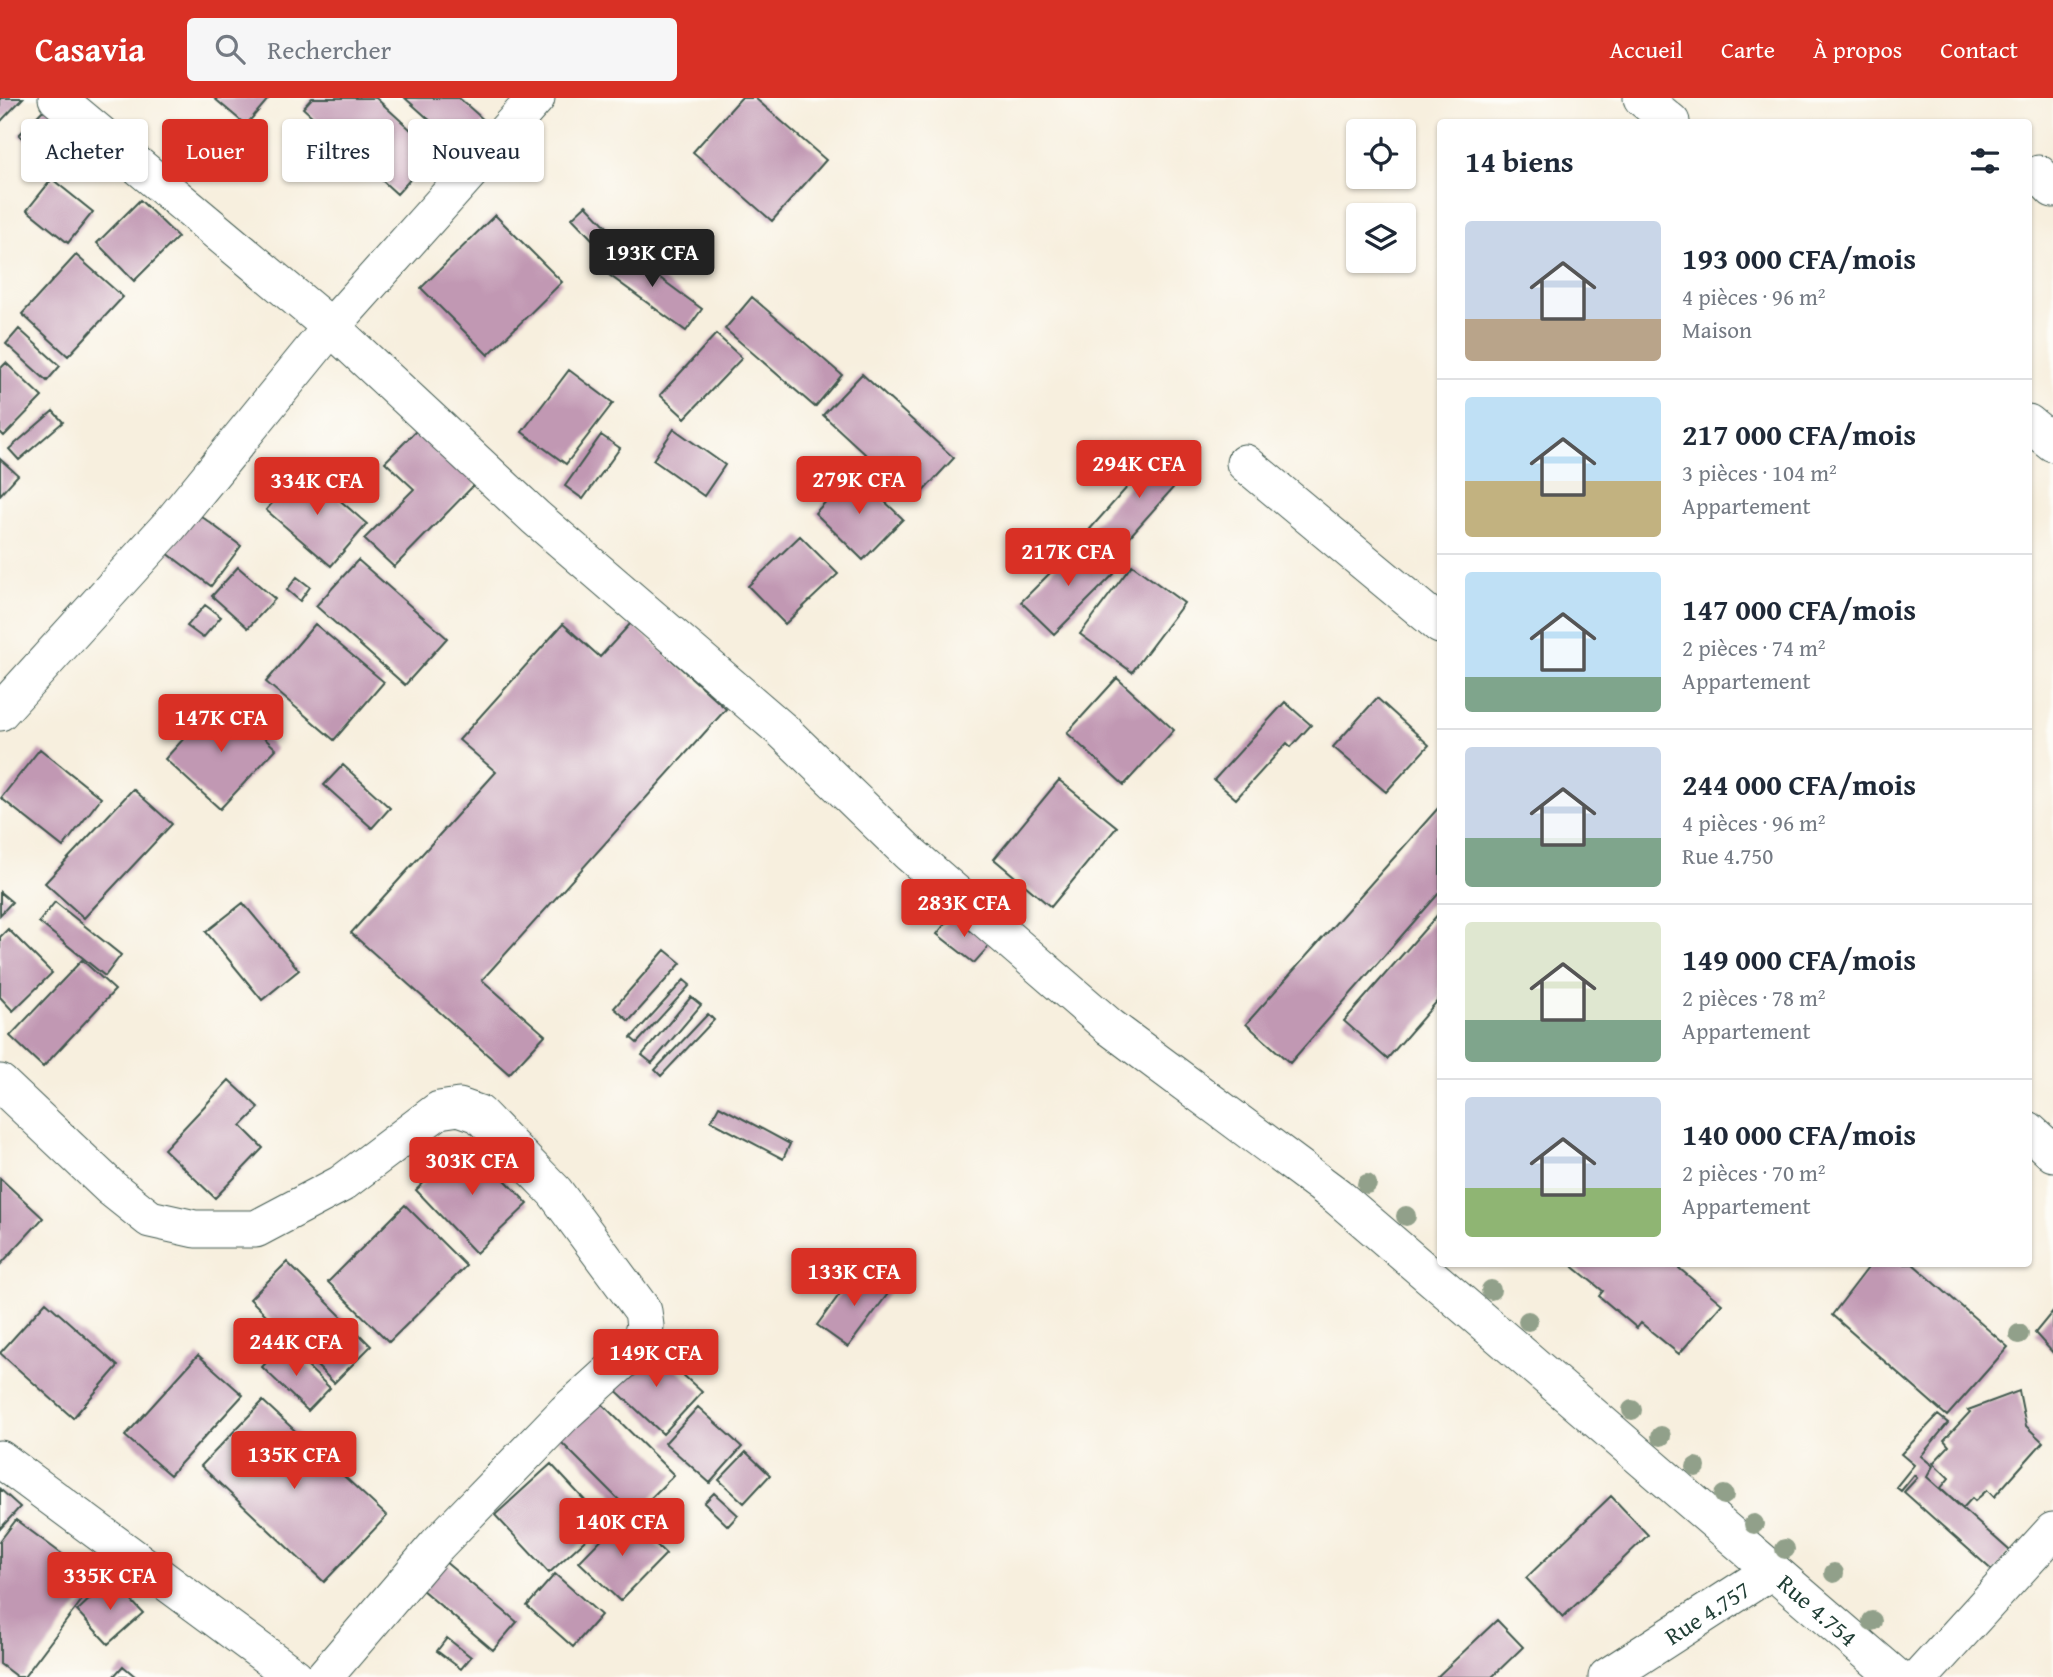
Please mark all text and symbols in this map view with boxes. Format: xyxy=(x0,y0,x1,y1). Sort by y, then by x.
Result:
search box xyxy=(187,18,677,81)
text: Casavia xyxy=(35,25,145,73)
icon: search xyxy=(211,30,249,68)
text: Rechercher xyxy=(267,30,391,69)
text: Accueil xyxy=(1609,32,1683,67)
text: Carte xyxy=(1721,32,1775,67)
text: À propos xyxy=(1813,32,1902,67)
text: Contact xyxy=(1940,32,2018,67)
chip: Acheter xyxy=(21,119,148,182)
chip: Louer xyxy=(162,119,268,182)
chip: Filtres xyxy=(282,119,394,182)
chip: Nouveau xyxy=(408,119,544,182)
map controls xyxy=(1346,119,1416,273)
button: locate xyxy=(1346,119,1416,189)
text: 14 biens xyxy=(1465,139,1574,183)
icon: filters xyxy=(1966,142,2004,180)
button: layers xyxy=(1346,203,1416,273)
pin: 193K CFA xyxy=(580,230,724,289)
text: 193K CFA xyxy=(605,235,699,268)
text: 193 000 CFA/mois xyxy=(1682,236,1916,280)
icon: home xyxy=(1521,249,1605,333)
text: 4 pièces · 96 m² xyxy=(1682,280,1826,313)
text: Maison xyxy=(1682,313,1752,346)
text: 217 000 CFA/mois xyxy=(1682,412,1916,456)
icon: home xyxy=(1521,425,1605,509)
pin: 294K CFA xyxy=(1067,440,1211,500)
text: 294K CFA xyxy=(1092,446,1186,479)
pin: 279K CFA xyxy=(787,456,931,516)
text: 3 pièces · 104 m² xyxy=(1682,456,1837,489)
pin: 334K CFA xyxy=(245,458,389,517)
text: 279K CFA xyxy=(812,462,906,495)
text: 334K CFA xyxy=(270,463,364,496)
text: Appartement xyxy=(1682,489,1811,522)
pin: 217K CFA xyxy=(996,528,1140,588)
text: 217K CFA xyxy=(1021,534,1115,567)
text: 147 000 CFA/mois xyxy=(1682,587,1916,631)
icon: home xyxy=(1521,600,1605,684)
text: 2 pièces · 74 m² xyxy=(1682,631,1826,664)
text: Appartement xyxy=(1682,664,1811,697)
pin: 147K CFA xyxy=(149,694,293,754)
text: 147K CFA xyxy=(174,700,268,733)
text: 244 000 CFA/mois xyxy=(1682,762,1916,806)
icon: home xyxy=(1521,775,1605,859)
text: 4 pièces · 96 m² xyxy=(1682,806,1826,839)
text: Rue 4.750 xyxy=(1682,839,1773,872)
pin: 283K CFA xyxy=(892,880,1036,939)
text: 283K CFA xyxy=(917,885,1011,918)
text: 149 000 CFA/mois xyxy=(1682,937,1916,981)
icon: home xyxy=(1521,950,1605,1034)
text: 2 pièces · 78 m² xyxy=(1682,981,1826,1014)
text: Appartement xyxy=(1682,1014,1811,1047)
text: 140 000 CFA/mois xyxy=(1682,1112,1916,1156)
icon: home xyxy=(1521,1125,1605,1209)
pin: 303K CFA xyxy=(400,1138,544,1197)
text: 303K CFA xyxy=(425,1143,519,1176)
text: 2 pièces · 70 m² xyxy=(1682,1156,1826,1189)
text: Appartement xyxy=(1682,1189,1811,1222)
pin: 133K CFA xyxy=(782,1248,926,1308)
text: 133K CFA xyxy=(807,1254,901,1287)
pin: 244K CFA xyxy=(224,1318,368,1378)
text: 244K CFA xyxy=(249,1324,343,1357)
pin: 149K CFA xyxy=(584,1330,728,1389)
text: 149K CFA xyxy=(609,1335,703,1368)
pin: 135K CFA xyxy=(222,1432,366,1491)
text: 135K CFA xyxy=(247,1437,341,1470)
pin: 140K CFA xyxy=(550,1498,694,1558)
text: 140K CFA xyxy=(575,1504,669,1537)
pin: 335K CFA xyxy=(38,1552,182,1612)
text: 335K CFA xyxy=(63,1558,157,1591)
street label: Rue 4.754 xyxy=(1770,1565,1865,1654)
street label: Rue 4.757 xyxy=(1657,1572,1757,1653)

